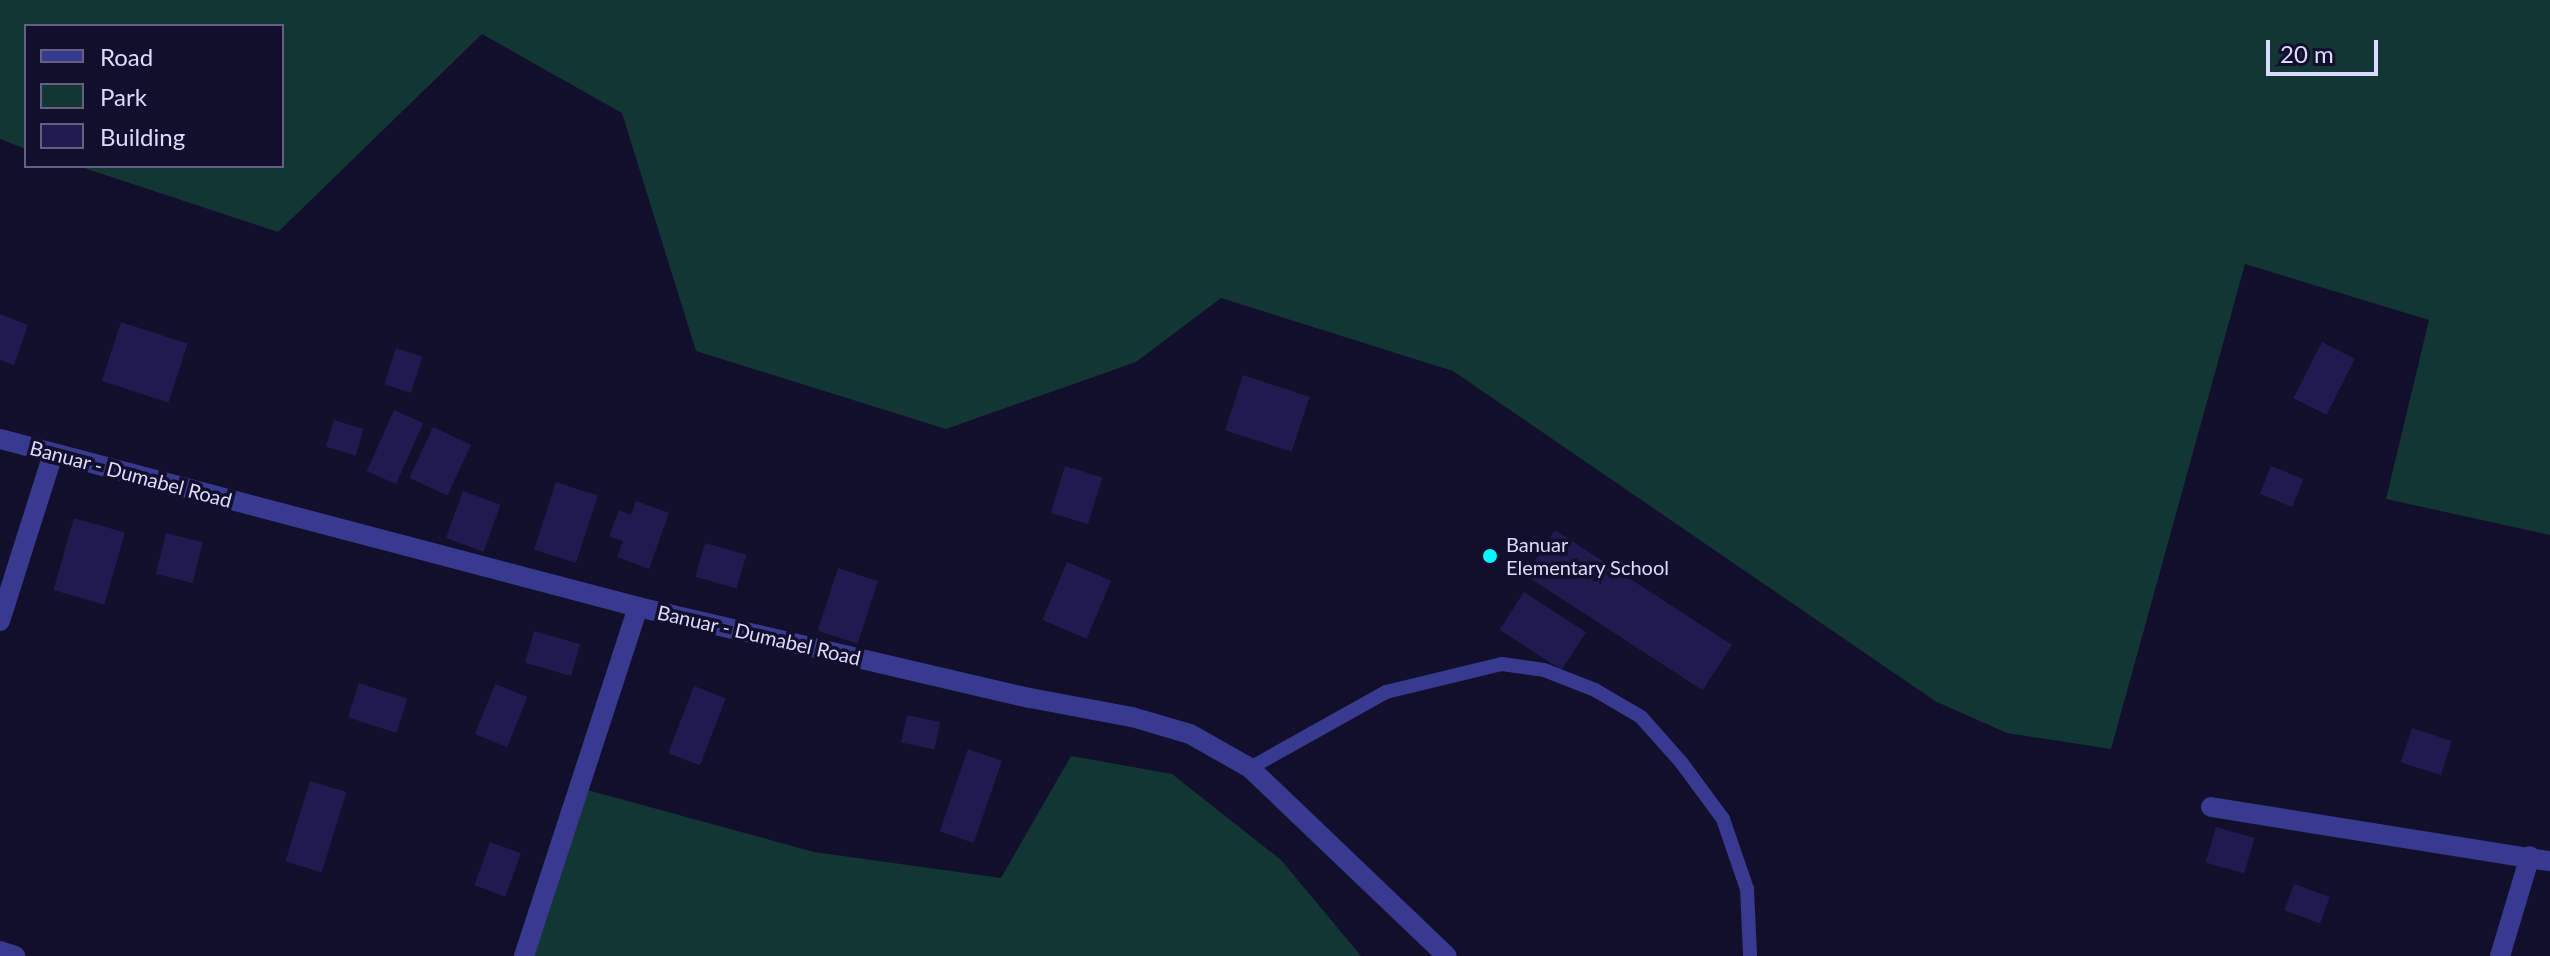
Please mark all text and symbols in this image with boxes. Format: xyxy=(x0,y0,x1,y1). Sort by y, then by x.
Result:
legend xyxy=(24,24,284,168)
scale bar xyxy=(2270,24,2382,74)
text: 20 m xyxy=(2280,39,2334,68)
text: Road xyxy=(100,42,153,71)
text: Park xyxy=(100,82,147,111)
text: Building xyxy=(100,122,185,151)
street label: Banuar - Dumabel Road xyxy=(27,435,235,513)
place label: Banuar Elementary School xyxy=(1506,532,1669,579)
marker: Banuar Elementary School xyxy=(1481,547,1499,565)
street label: Banuar - Dumabel Road xyxy=(655,600,863,670)

